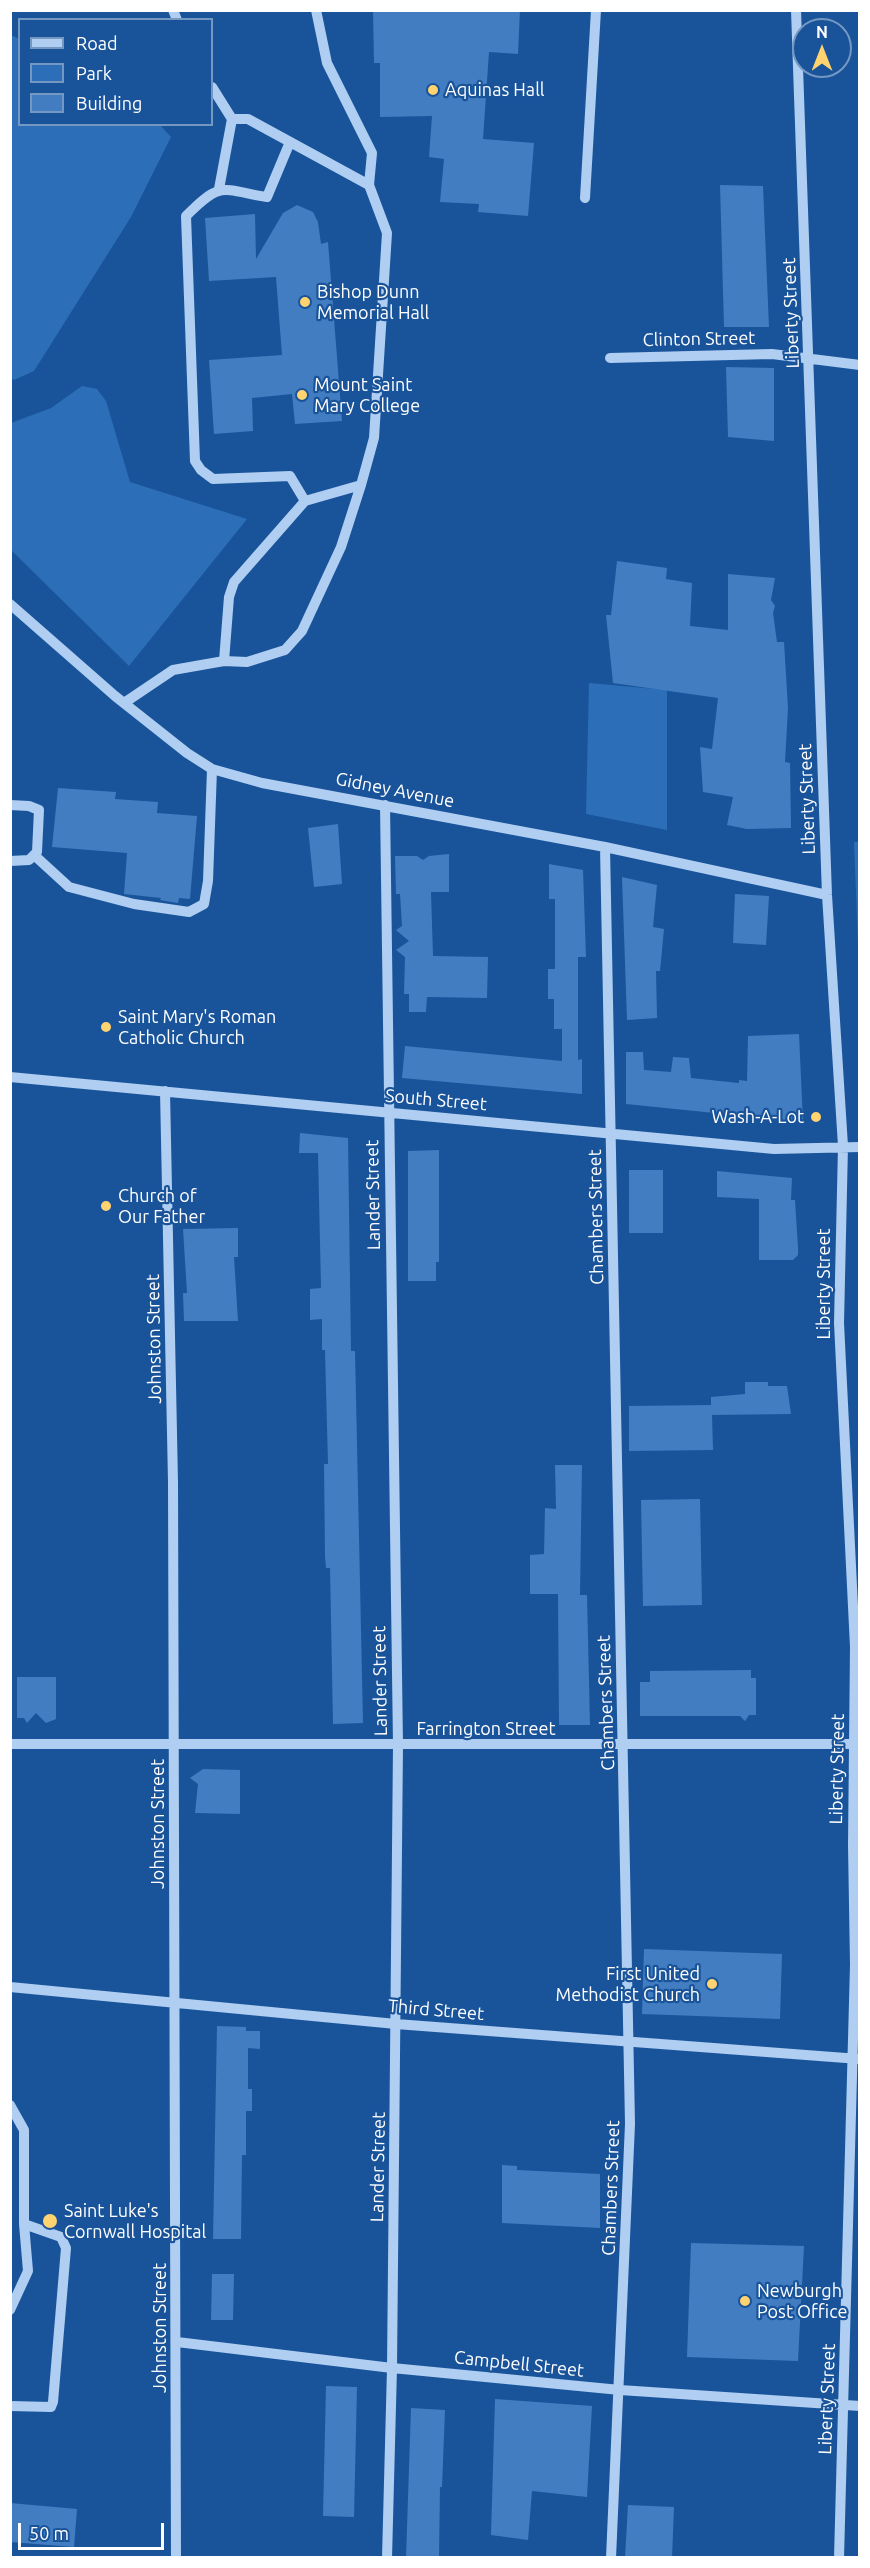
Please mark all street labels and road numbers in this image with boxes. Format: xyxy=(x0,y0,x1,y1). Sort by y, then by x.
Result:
street label: Liberty Street xyxy=(778,257,804,369)
street label: Clinton Street xyxy=(643,327,755,351)
street label: Liberty Street xyxy=(794,743,820,855)
street label: Gidney Avenue xyxy=(334,768,456,812)
street label: South Street xyxy=(384,1085,488,1115)
street label: Lander Street xyxy=(361,1140,385,1250)
street label: Chambers Street xyxy=(584,1149,608,1285)
street label: Liberty Street xyxy=(813,1229,835,1339)
street label: Johnston Street xyxy=(142,1274,166,1404)
street label: Lander Street xyxy=(368,1626,392,1736)
street label: Chambers Street xyxy=(593,1635,619,1771)
street label: Liberty Street xyxy=(825,1713,849,1825)
street label: Farrington Street xyxy=(417,1718,555,1740)
street label: Johnston Street xyxy=(147,1759,169,1889)
street label: Third Street xyxy=(387,1995,485,2025)
street label: Lander Street xyxy=(366,2112,390,2222)
street label: Chambers Street xyxy=(598,2120,624,2256)
street label: Johnston Street xyxy=(149,2263,171,2393)
street label: Liberty Street xyxy=(814,2343,840,2455)
street label: Campbell Street xyxy=(453,2346,585,2382)

